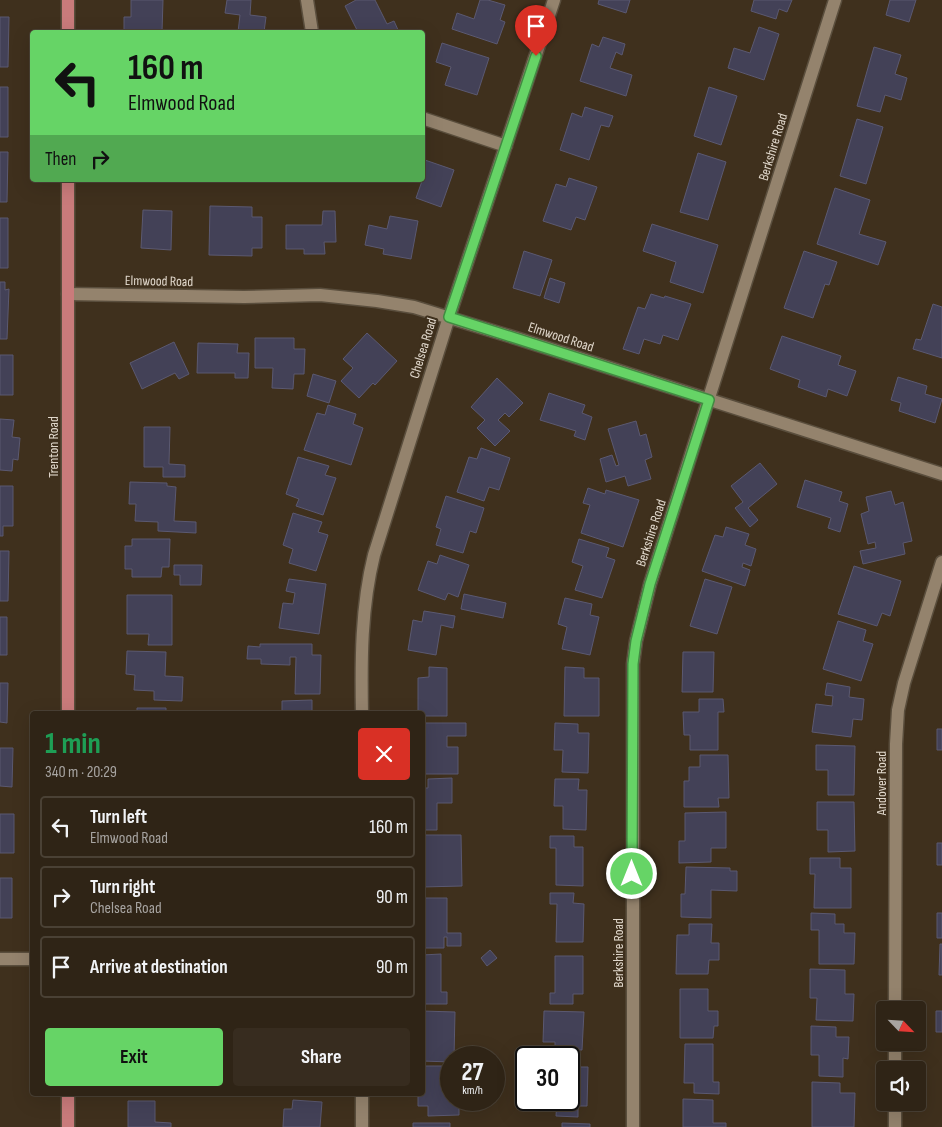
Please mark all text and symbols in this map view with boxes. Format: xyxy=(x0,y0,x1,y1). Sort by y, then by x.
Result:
pin xyxy=(515,5,557,56)
icon: arrive xyxy=(522,12,550,40)
text: 160 m xyxy=(128,47,204,90)
icon: left xyxy=(45,50,110,115)
text: Elmwood Road xyxy=(128,90,235,117)
street label: Berkshire Road xyxy=(755,111,791,183)
icon: right xyxy=(86,145,114,173)
text: Then xyxy=(45,148,76,171)
street label: Elmwood Road xyxy=(125,272,193,290)
street label: Chelsea Road xyxy=(406,315,440,380)
street label: Elmwood Road xyxy=(526,318,596,356)
street label: Trenton Road xyxy=(45,416,62,478)
street label: Berkshire Road xyxy=(632,497,670,569)
text: 1 min xyxy=(45,726,101,762)
button: close xyxy=(358,728,410,780)
street label: Andover Road xyxy=(873,751,890,816)
text: 340 m · 20:29 xyxy=(45,763,117,782)
text: Turn left xyxy=(90,806,147,829)
icon: left xyxy=(47,813,75,841)
text: 160 m xyxy=(369,816,408,839)
text: Elmwood Road xyxy=(90,829,168,848)
position arrow xyxy=(605,847,657,899)
text: Turn right xyxy=(90,876,155,899)
icon: right xyxy=(47,883,75,911)
text: 90 m xyxy=(376,886,408,909)
text: Chelsea Road xyxy=(90,899,162,918)
street label: Berkshire Road xyxy=(610,918,627,988)
icon: arrive xyxy=(47,953,75,981)
text: Arrive at destination xyxy=(90,956,228,979)
text: 90 m xyxy=(376,956,408,979)
north arrow xyxy=(876,1001,926,1051)
map controls xyxy=(876,1001,926,1111)
button: Exit xyxy=(45,1028,223,1086)
button: Share xyxy=(233,1028,410,1086)
speed limit sign: 30 xyxy=(515,1046,580,1111)
text: 27 xyxy=(462,1057,483,1088)
button: sound xyxy=(876,1061,926,1111)
text: km/h xyxy=(462,1083,483,1098)

